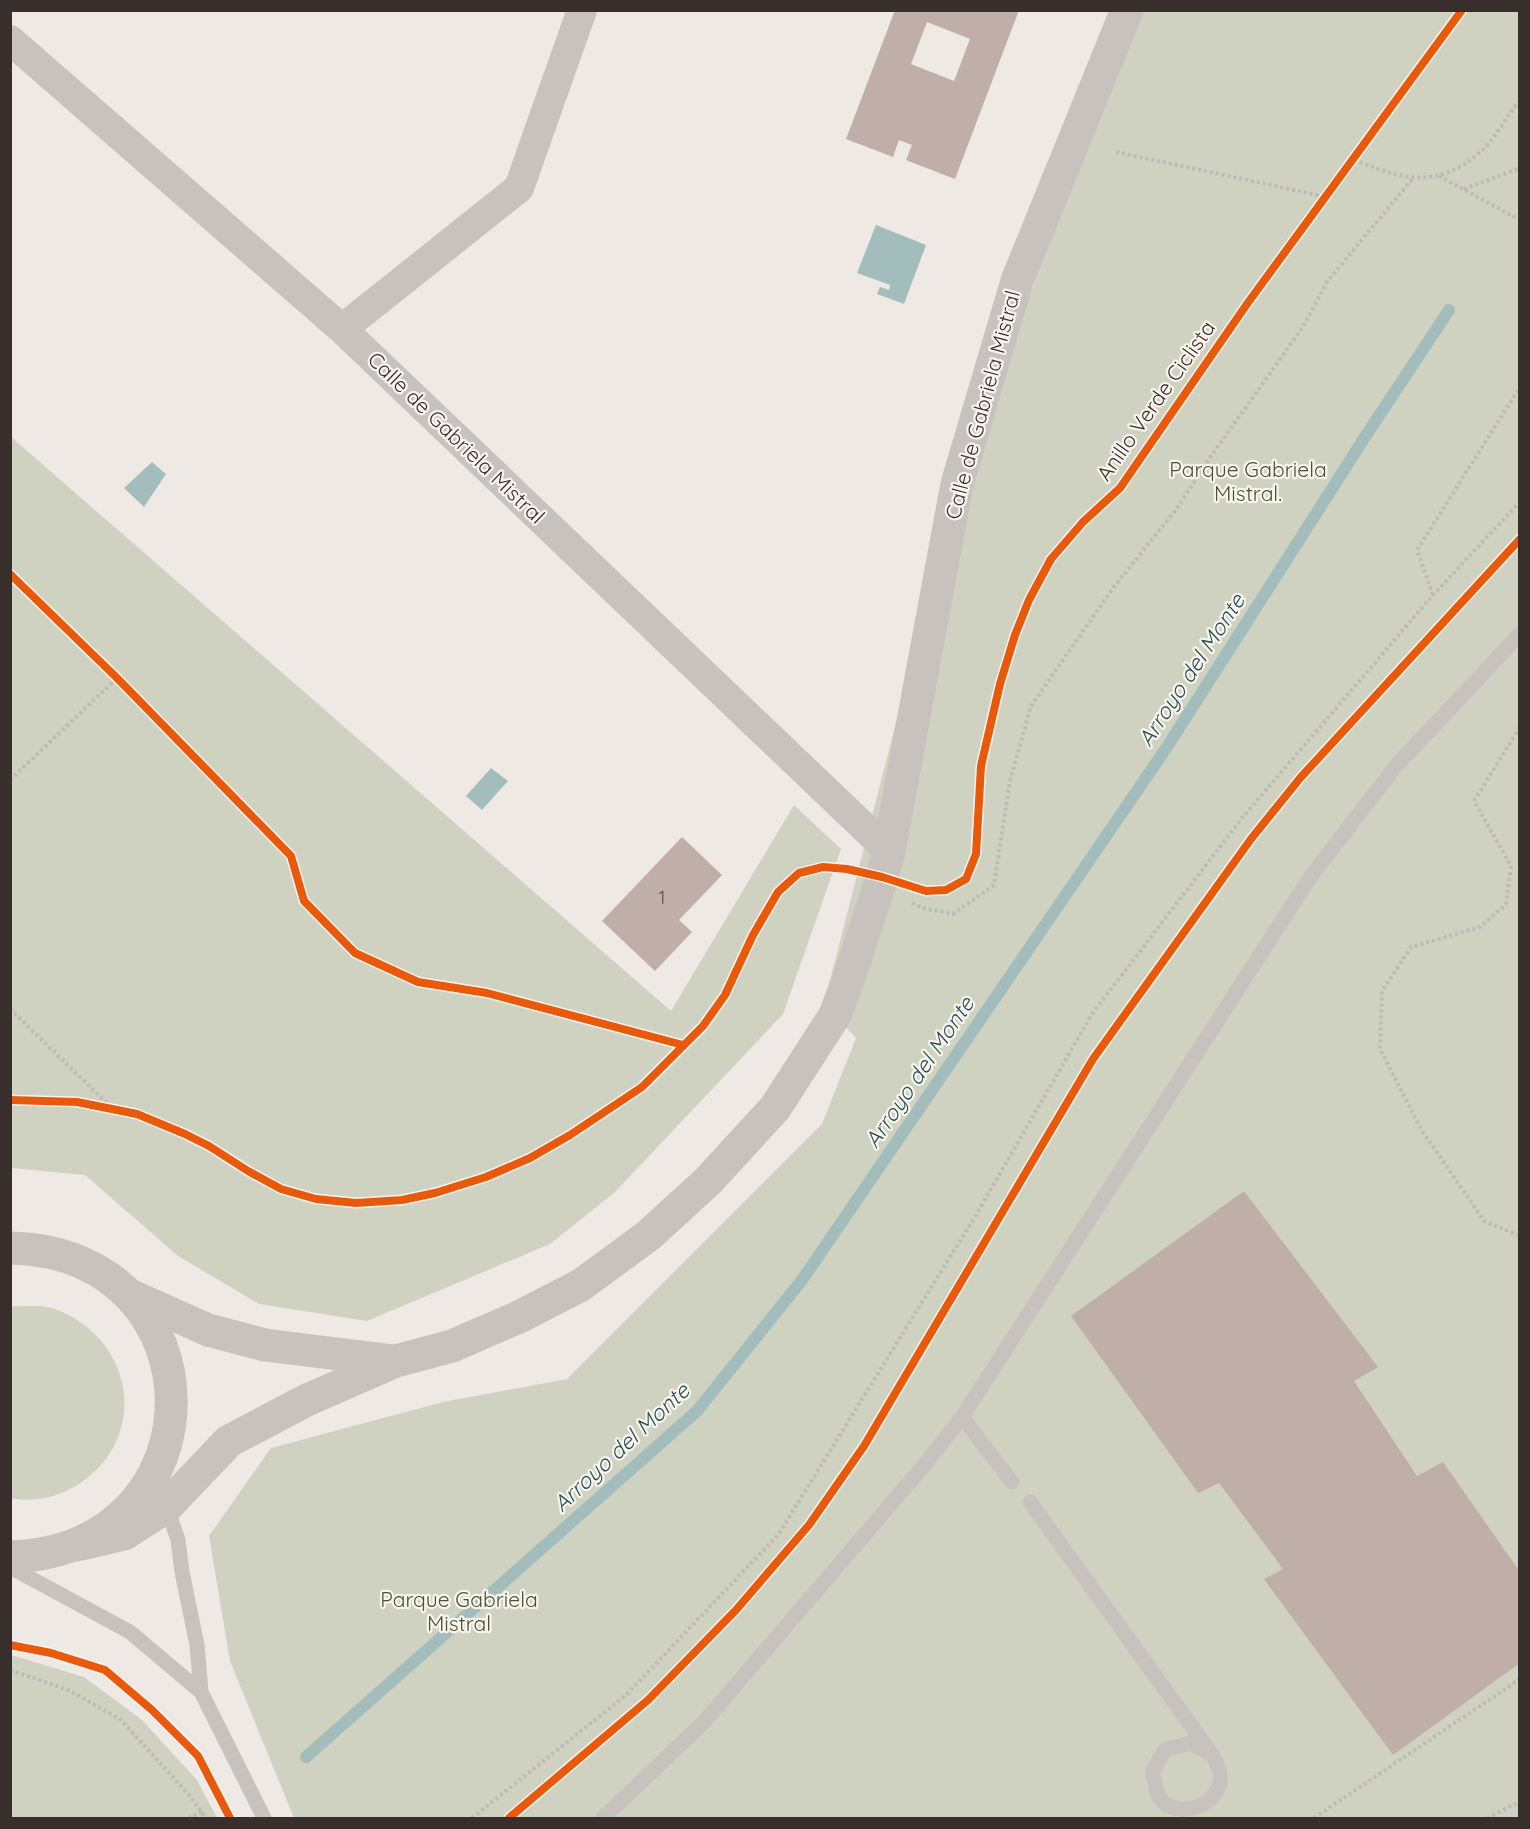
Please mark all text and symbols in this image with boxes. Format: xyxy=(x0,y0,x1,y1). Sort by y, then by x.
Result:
street label: Calle de Gabriela Mistral xyxy=(939,287,1025,522)
street label: Anillo Verde Ciclista xyxy=(1090,315,1220,485)
street label: Calle de Gabriela Mistral xyxy=(363,346,551,529)
park label: Parque Gabriela Mistral. xyxy=(1169,456,1327,506)
water label: Arroyo del Monte xyxy=(1131,587,1252,752)
house number: 1 xyxy=(659,886,665,909)
water label: Arroyo del Monte xyxy=(858,990,981,1153)
water label: Arroyo del Monte xyxy=(547,1376,696,1517)
park label: Parque Gabriela Mistral xyxy=(380,1586,538,1636)

